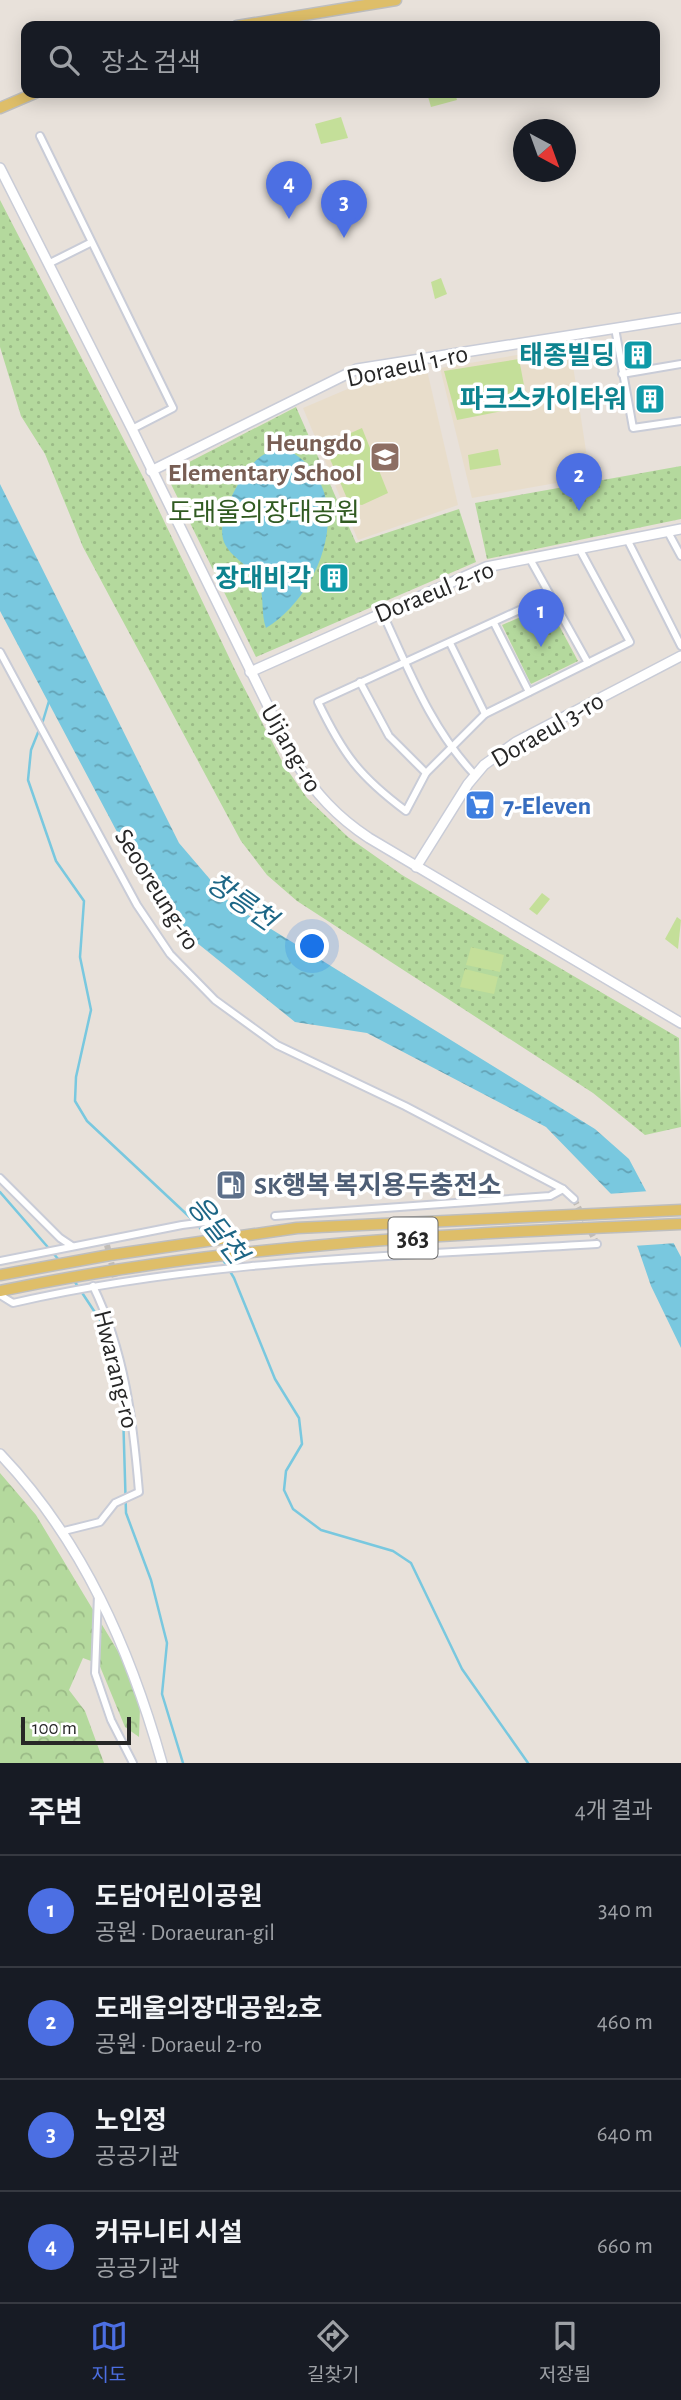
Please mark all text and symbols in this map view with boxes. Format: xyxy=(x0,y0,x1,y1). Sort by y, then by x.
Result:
search box xyxy=(21,21,660,98)
icon: search xyxy=(45,41,83,79)
text: 장소 검색 xyxy=(101,50,201,76)
north arrow xyxy=(513,119,576,182)
pin: 4 xyxy=(266,161,312,219)
pin: 3 xyxy=(321,180,367,238)
building icon: 태종빌딩 xyxy=(621,338,655,372)
street label: Doraeul 1-ro xyxy=(344,340,470,392)
place label: 태종빌딩 xyxy=(519,342,615,369)
building icon: 파크스카이타워 xyxy=(633,382,667,416)
place label: 파크스카이타워 xyxy=(460,385,627,413)
place label: Heungdo Elementary School xyxy=(168,430,362,486)
school or university icon: Heungdo Elementary School xyxy=(368,440,402,474)
pin: 2 xyxy=(556,453,602,511)
park label: 도래울의장대공원 xyxy=(168,499,360,526)
street label: Doraeul 2-ro xyxy=(371,556,498,628)
building icon: 장대비각 xyxy=(317,561,351,595)
place label: 장대비각 xyxy=(215,564,311,592)
pin: 1 xyxy=(518,589,564,647)
street label: Doraeul 3-ro xyxy=(487,687,608,772)
street label: Uijang-ro xyxy=(256,700,326,797)
supermarket icon: 7-Eleven xyxy=(463,788,497,822)
place label: 7-Eleven xyxy=(503,793,591,819)
street label: Seooreung-ro xyxy=(110,824,205,955)
water label: 창릉천 xyxy=(201,867,284,938)
your location xyxy=(295,929,329,963)
fuel station icon: SK행복 복지용두충전소 xyxy=(214,1168,248,1202)
place label: SK행복 복지용두충전소 xyxy=(254,1171,501,1199)
water label: 응달천 xyxy=(182,1190,255,1272)
road number: 363 xyxy=(388,1218,438,1258)
street label: Hwarang-ro xyxy=(89,1307,143,1431)
scale bar xyxy=(21,1714,131,1746)
text: 100 m xyxy=(32,1719,77,1738)
text: 주변 xyxy=(28,1798,83,1828)
text: 4개 결과 xyxy=(575,1800,653,1823)
text: 도담어린이공원 xyxy=(95,1884,262,1910)
text: 1 xyxy=(47,1899,55,1922)
text: 340 m xyxy=(598,1899,653,1922)
text: 공원 · Doraeuran-gil xyxy=(95,1922,275,1945)
text: 도래울의장대공원2호 xyxy=(95,1996,323,2022)
text: 2 xyxy=(46,2011,56,2034)
text: 460 m xyxy=(597,2011,653,2034)
text: 공원 · Doraeul 2-ro xyxy=(95,2034,262,2057)
text: 노인정 xyxy=(95,2108,167,2134)
text: 3 xyxy=(46,2123,56,2146)
text: 640 m xyxy=(597,2123,653,2146)
text: 공공기관 xyxy=(95,2146,180,2169)
text: 커뮤니티 시설 xyxy=(95,2220,242,2246)
text: 4 xyxy=(45,2235,57,2258)
text: 660 m xyxy=(597,2235,653,2258)
text: 공공기관 xyxy=(95,2258,180,2281)
tab: 지도 xyxy=(90,2317,128,2387)
tab: 길찾기 xyxy=(307,2317,359,2387)
tab: 저장됨 xyxy=(539,2317,591,2387)

